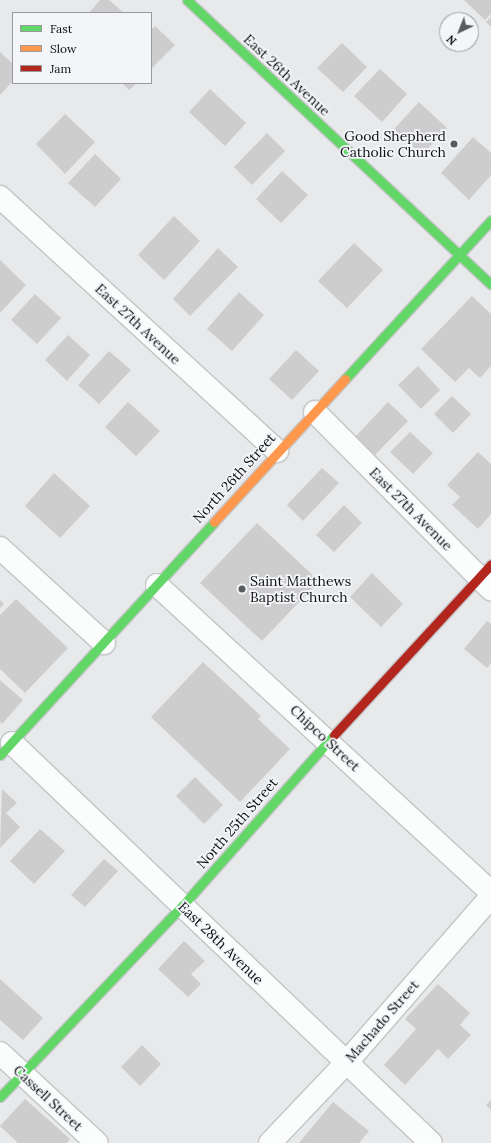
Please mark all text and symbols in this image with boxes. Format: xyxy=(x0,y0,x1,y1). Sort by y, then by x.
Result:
legend xyxy=(12,12,152,84)
north arrow xyxy=(439,12,479,52)
text: Fast xyxy=(50,21,73,36)
street label: East 26th Avenue xyxy=(240,31,334,119)
text: N xyxy=(444,32,459,48)
text: Slow xyxy=(50,41,77,56)
text: Jam xyxy=(50,61,71,76)
place label: Good Shepherd Catholic Church xyxy=(340,128,446,160)
marker: Good Shepherd Catholic Church xyxy=(449,139,459,149)
street label: East 27th Avenue xyxy=(92,280,184,368)
street label: North 26th Street xyxy=(189,430,279,526)
street label: East 27th Avenue xyxy=(366,464,456,554)
place label: Saint Matthews Baptist Church xyxy=(250,573,351,606)
marker: Saint Matthews Baptist Church xyxy=(237,584,247,594)
street label: Chipco Street xyxy=(287,701,363,775)
street label: North 25th Street xyxy=(193,774,281,872)
street label: East 28th Avenue xyxy=(175,898,267,988)
street label: Machado Street xyxy=(342,977,422,1065)
street label: Cassell Street xyxy=(10,1062,86,1134)

